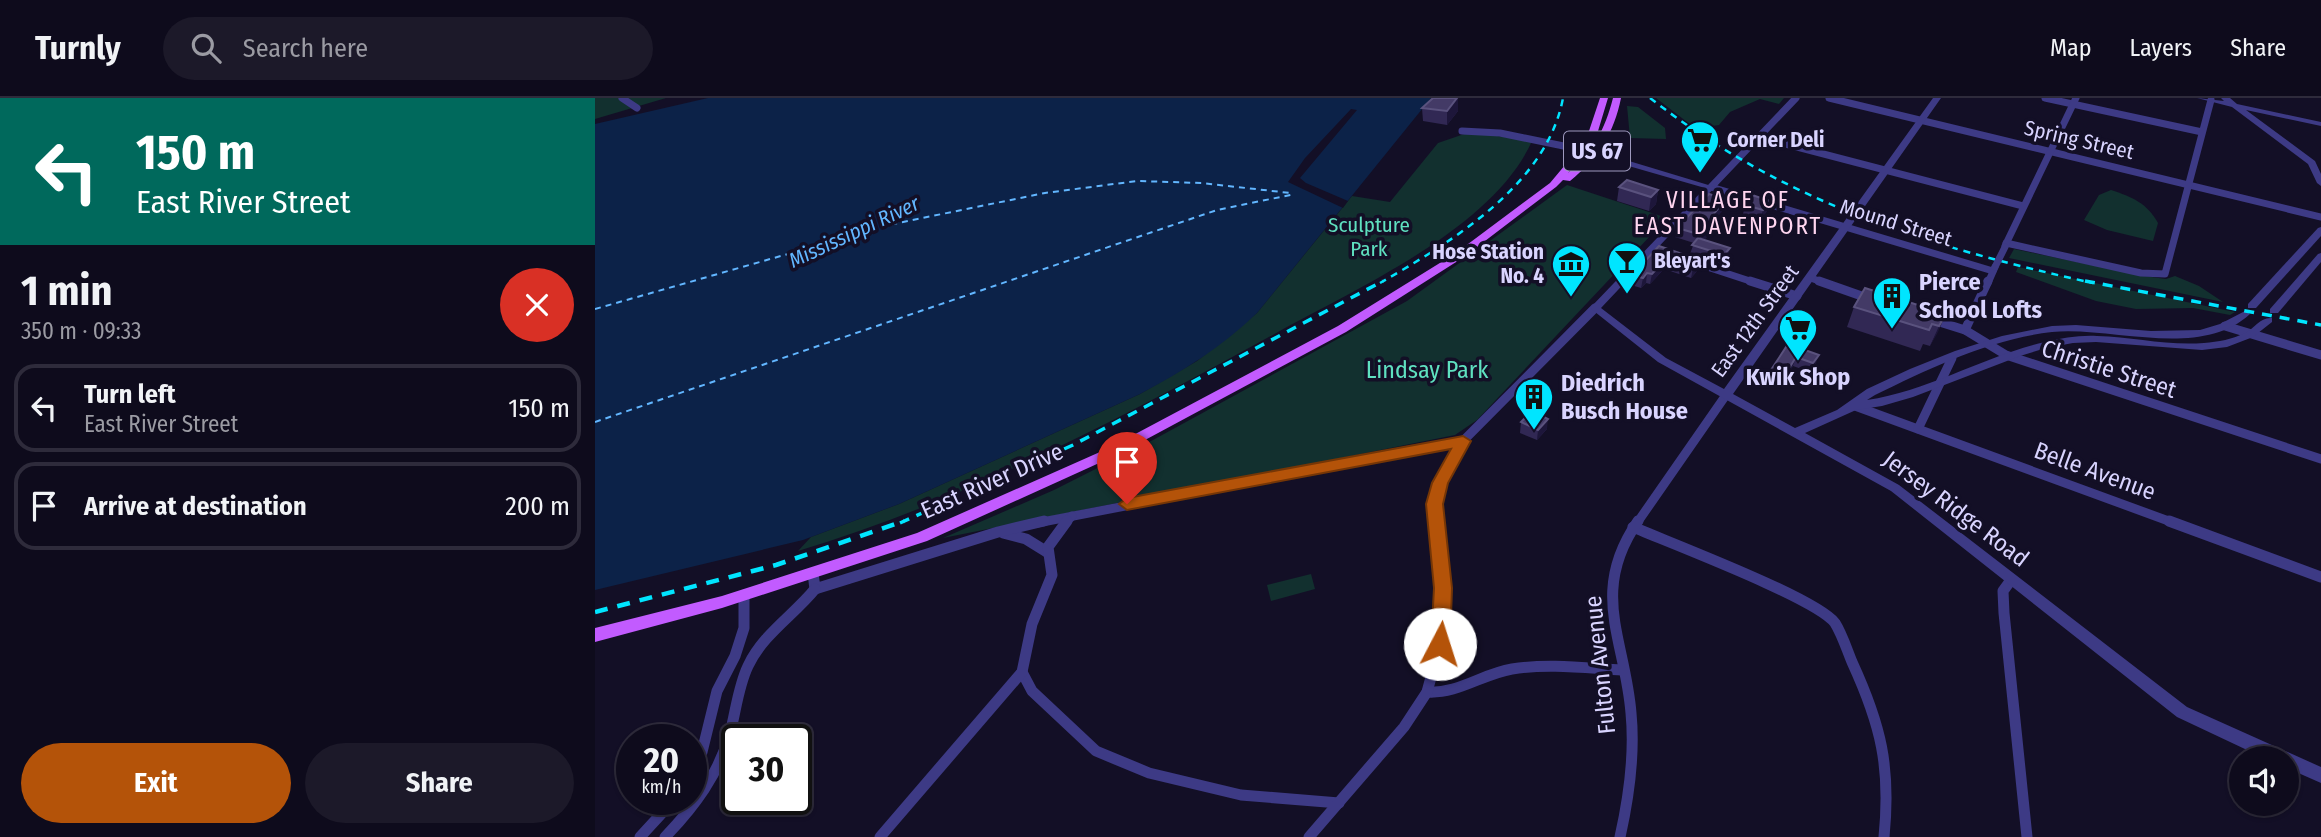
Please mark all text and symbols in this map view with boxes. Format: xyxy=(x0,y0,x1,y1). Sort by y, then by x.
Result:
search box xyxy=(163,17,653,80)
text: Turnly xyxy=(35,28,121,68)
icon: search xyxy=(187,29,225,67)
text: Search here xyxy=(243,33,368,64)
text: Map xyxy=(2050,34,2092,62)
text: Layers xyxy=(2130,34,2192,62)
text: Share xyxy=(2230,34,2286,62)
street label: Spring Street xyxy=(2022,115,2136,165)
supermarket icon: Corner Deli xyxy=(1679,119,1721,174)
text: 150 m xyxy=(136,123,255,182)
icon: left xyxy=(21,126,112,217)
place label: Corner Deli xyxy=(1727,127,1825,153)
road number: US 67 xyxy=(1564,132,1630,170)
text: East River Street xyxy=(136,183,351,221)
district label: VILLAGE OF EAST DAVENPORT xyxy=(1634,186,1822,240)
water label: Mississippi River xyxy=(785,190,924,274)
street label: Mound Street xyxy=(1837,194,1955,252)
park label: Sculpture Park xyxy=(1328,212,1410,262)
place label: Hose Station No. 4 xyxy=(1432,239,1544,289)
bar icon: Bleyart's xyxy=(1606,240,1648,295)
museum icon: Hose Station No. 4 xyxy=(1550,243,1592,298)
place label: Bleyart's xyxy=(1654,248,1730,274)
street label: East 12th Street xyxy=(1706,260,1805,382)
text: 1 min xyxy=(21,266,112,316)
button: close xyxy=(500,268,574,342)
place label: Pierce School Lofts xyxy=(1919,268,2043,324)
building icon: Pierce School Lofts xyxy=(1871,275,1913,330)
supermarket icon: Kwik Shop xyxy=(1777,307,1819,362)
text: 350 m · 09:33 xyxy=(21,317,142,345)
street label: Christie Street xyxy=(2038,334,2180,404)
park label: Lindsay Park xyxy=(1366,356,1489,384)
place label: Kwik Shop xyxy=(1746,363,1850,391)
place label: Diedrich Busch House xyxy=(1561,369,1688,425)
building icon: Diedrich Busch House xyxy=(1513,376,1555,431)
text: Turn left xyxy=(84,379,176,410)
icon: left xyxy=(25,389,63,427)
text: 150 m xyxy=(508,393,570,424)
text: East River Street xyxy=(84,410,238,438)
pin xyxy=(1097,432,1157,504)
street label: Belle Avenue xyxy=(2030,436,2160,506)
street label: East River Drive xyxy=(917,437,1067,525)
icon: arrive xyxy=(1108,443,1146,481)
street label: Jersey Ridge Road xyxy=(1878,445,2034,573)
icon: arrive xyxy=(25,487,63,525)
text: Arrive at destination xyxy=(84,491,307,522)
text: 200 m xyxy=(505,491,570,522)
street label: Fulton Avenue xyxy=(1579,594,1621,736)
position arrow xyxy=(1403,607,1477,681)
speed limit sign: 30 xyxy=(721,724,812,815)
text: 20 xyxy=(644,739,679,781)
button: Exit xyxy=(21,743,291,823)
button: Share xyxy=(305,743,574,823)
map controls xyxy=(2229,746,2299,816)
button: sound xyxy=(2229,746,2299,816)
text: km/h xyxy=(641,776,682,798)

